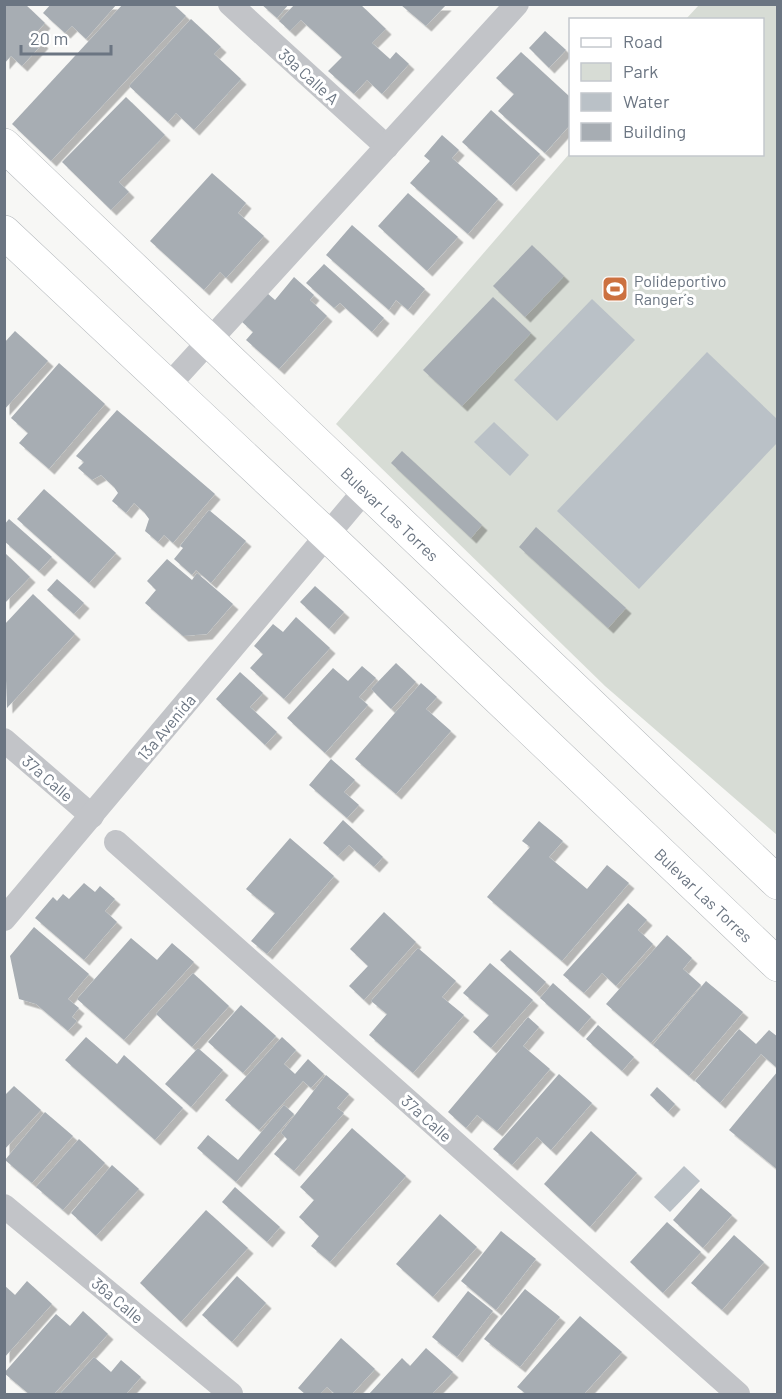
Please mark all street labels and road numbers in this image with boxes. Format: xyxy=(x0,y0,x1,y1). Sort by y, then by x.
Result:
street label: 39a Calle A xyxy=(275,44,343,108)
street label: Bulevar Las Torres xyxy=(338,463,443,564)
street label: 13a Avenida xyxy=(133,690,199,764)
street label: 37a Calle xyxy=(19,751,77,805)
street label: Bulevar Las Torres xyxy=(651,844,757,946)
street label: 37a Calle xyxy=(398,1091,456,1145)
street label: 36a Calle xyxy=(88,1273,148,1327)

